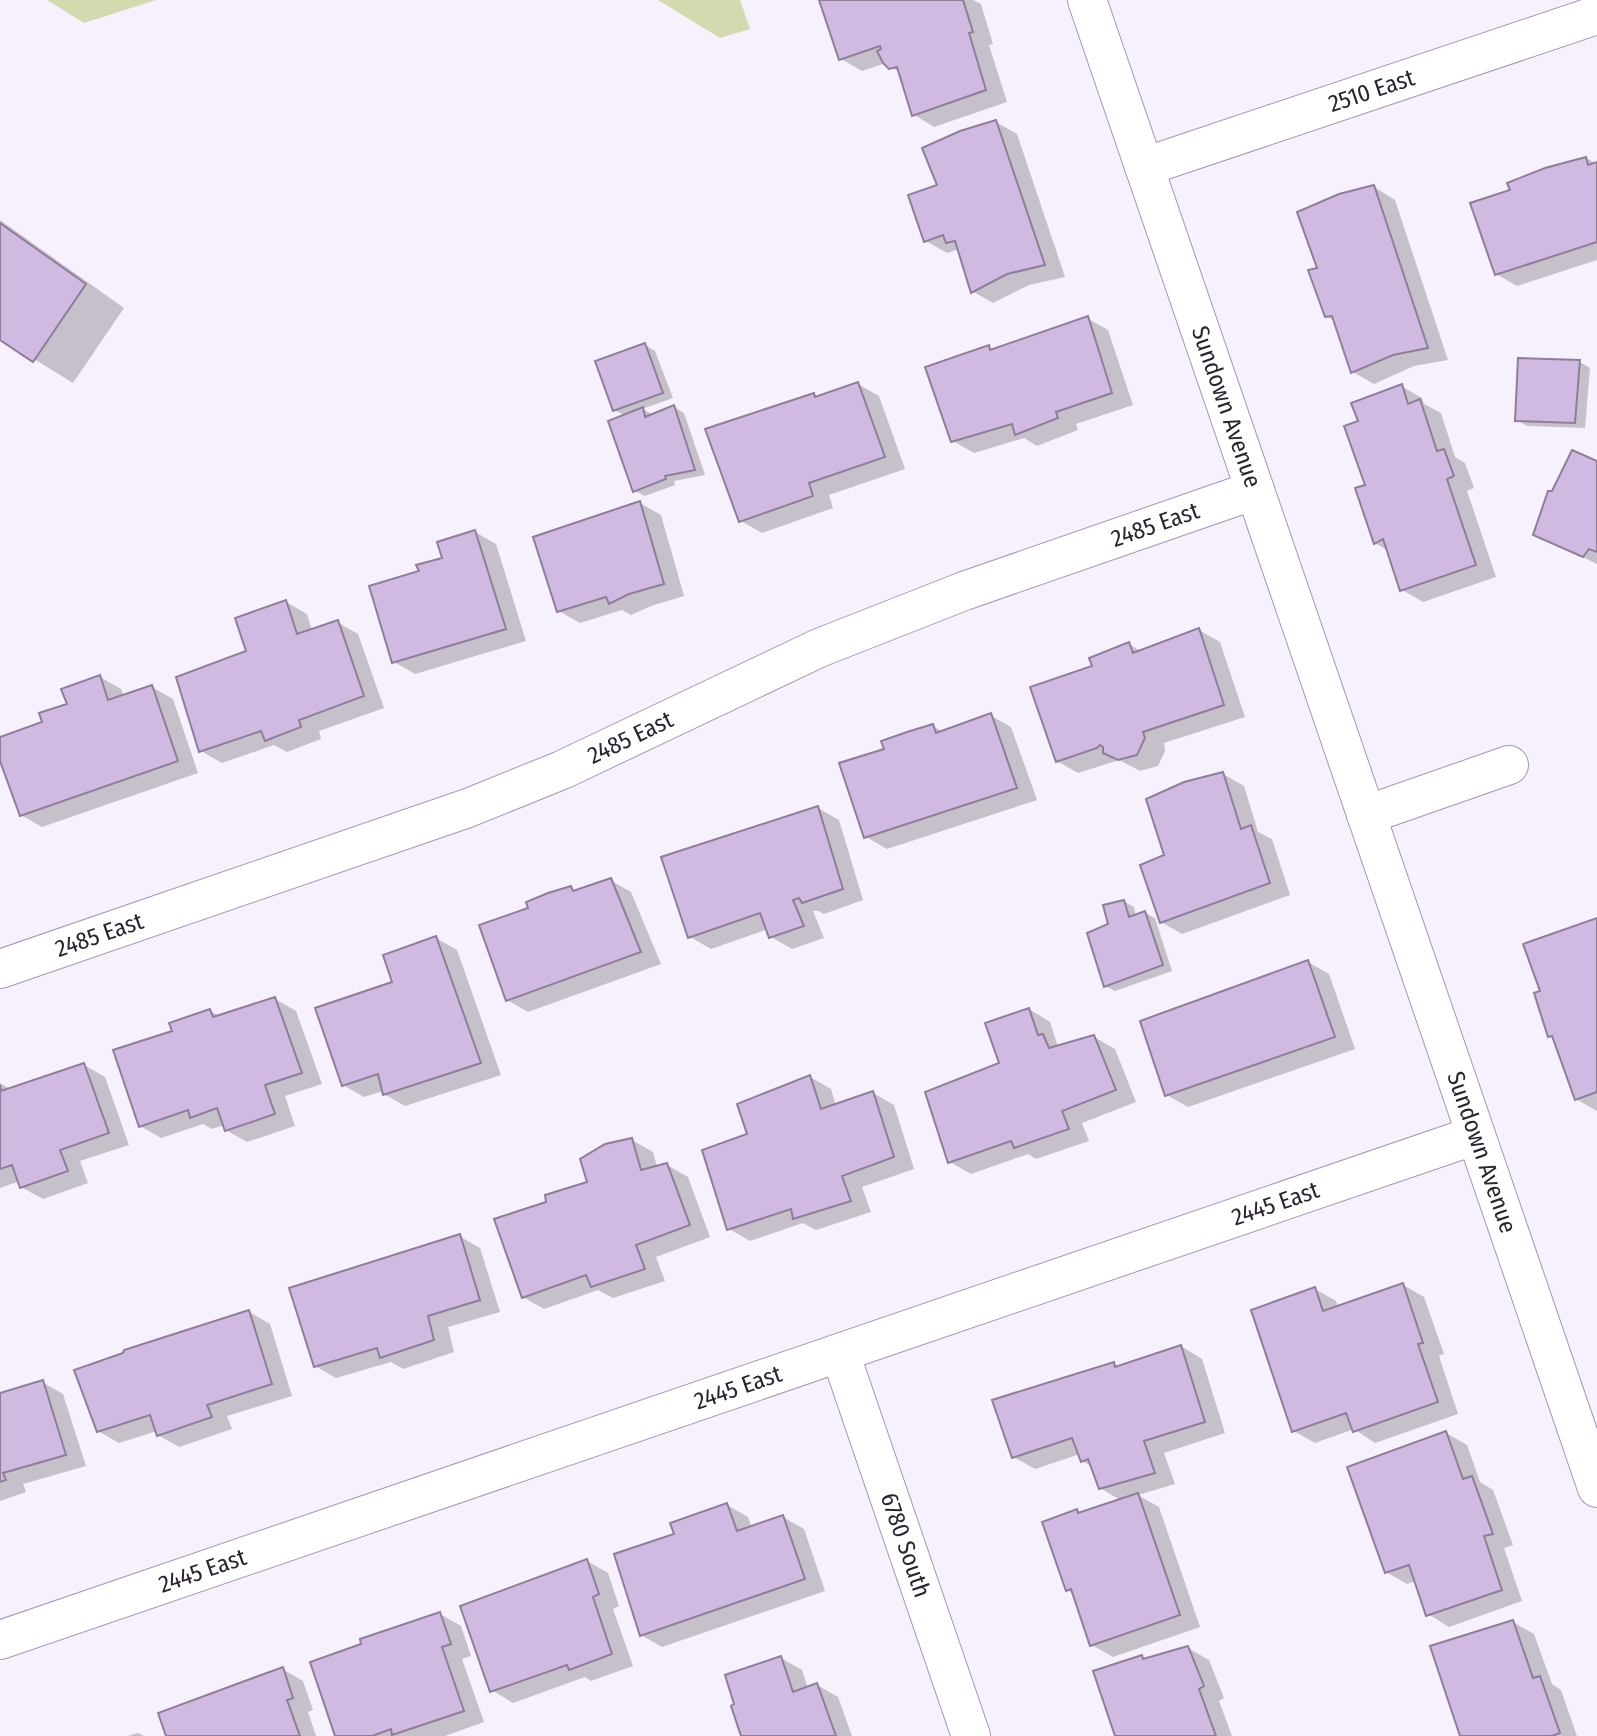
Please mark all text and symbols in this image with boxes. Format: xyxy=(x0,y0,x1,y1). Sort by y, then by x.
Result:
street label: 2510 East xyxy=(1325,63,1418,118)
street label: Sundown Avenue xyxy=(1186,322,1267,491)
street label: 2485 East xyxy=(1108,496,1203,553)
street label: 2485 East xyxy=(583,705,678,770)
street label: 2485 East xyxy=(52,907,147,963)
street label: Sundown Avenue xyxy=(1441,1068,1523,1237)
street label: 2445 East xyxy=(1228,1176,1323,1232)
street label: 2445 East xyxy=(691,1360,785,1415)
street label: 6780 South xyxy=(875,1489,936,1601)
street label: 2445 East xyxy=(155,1543,250,1599)

